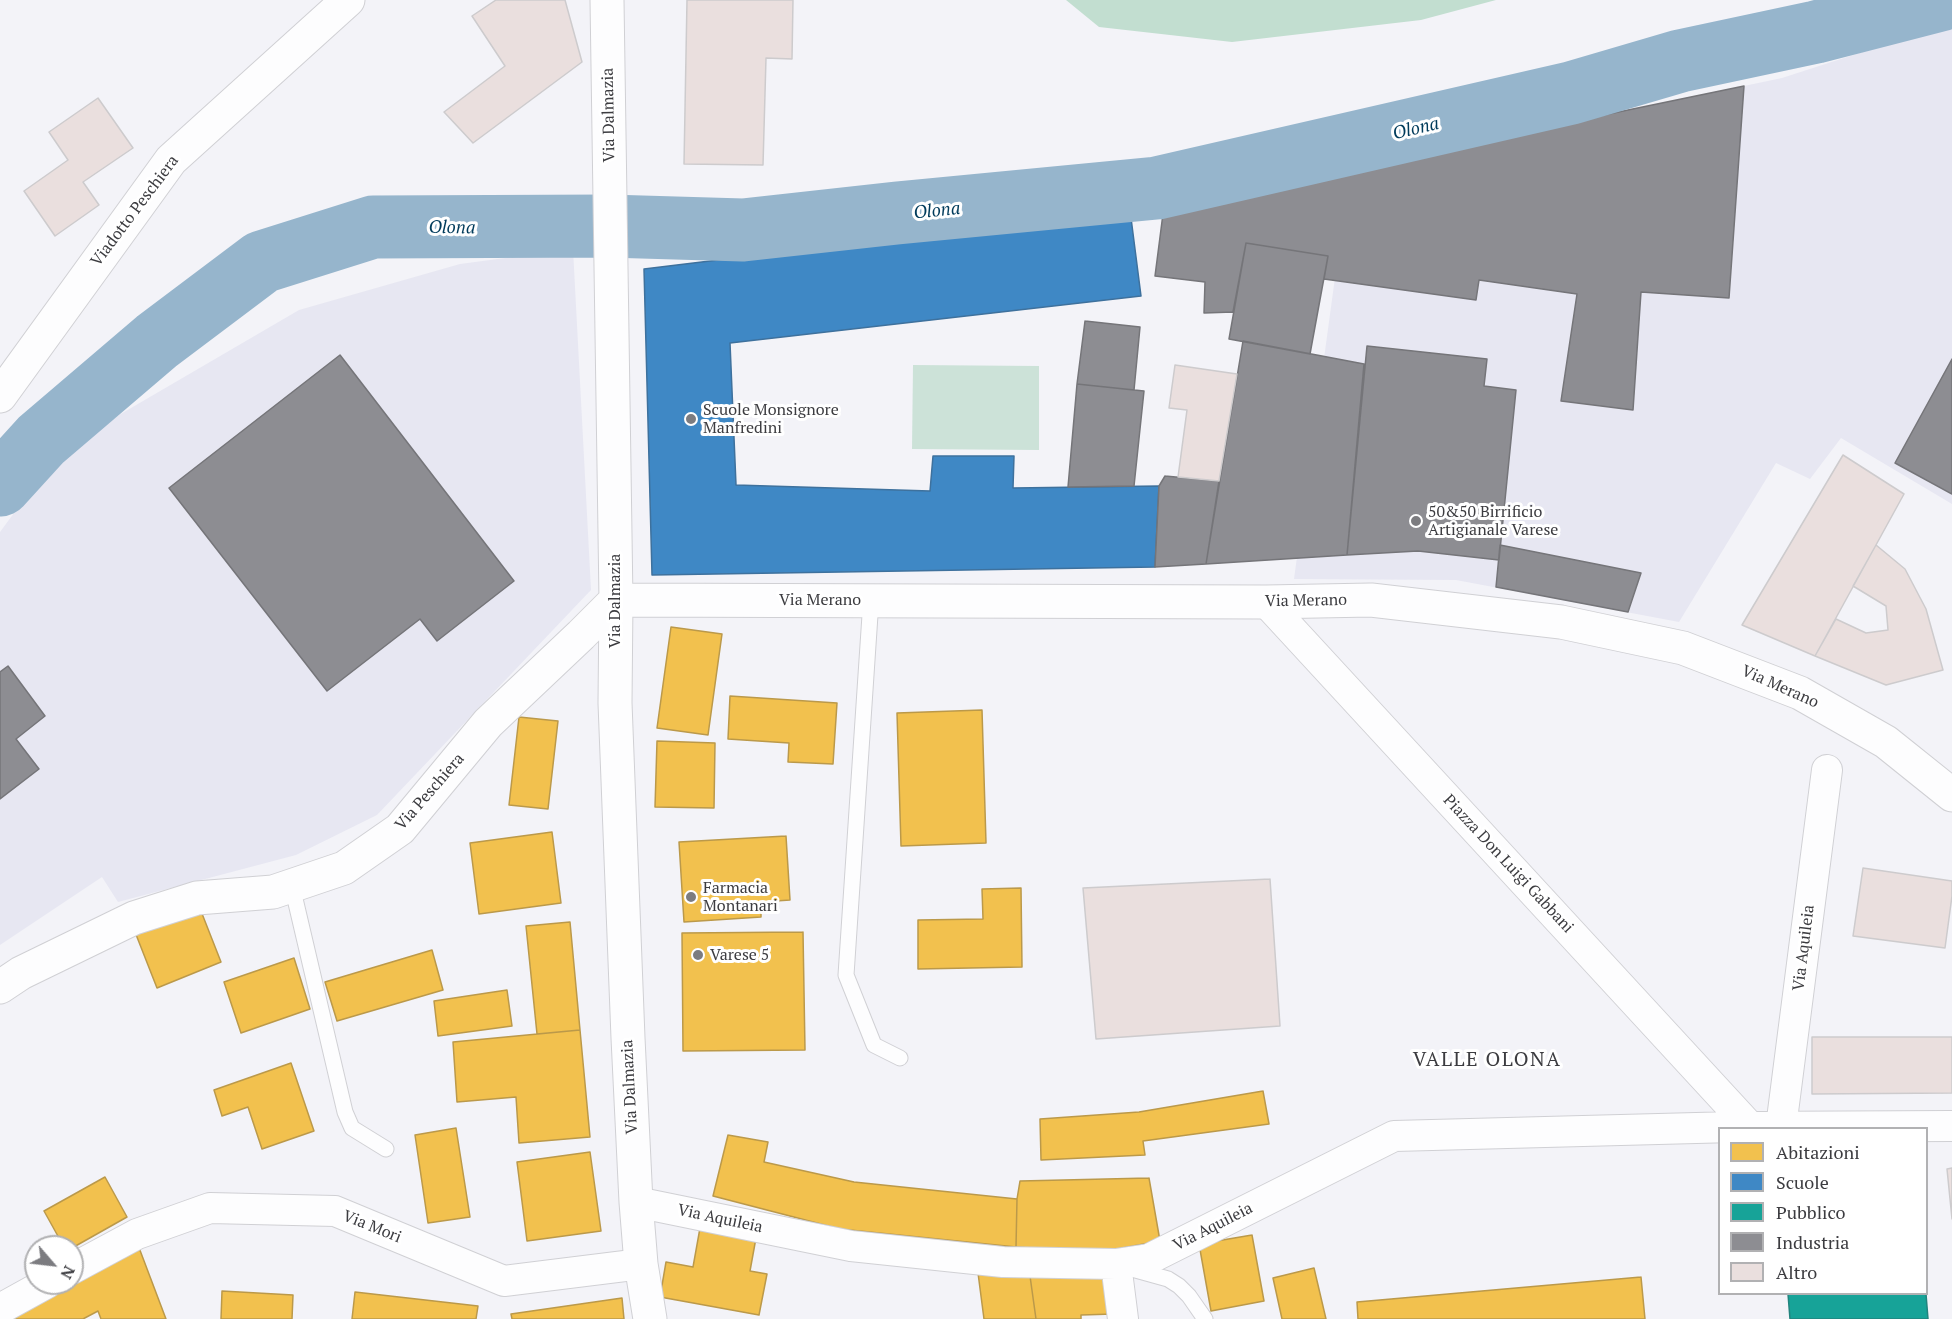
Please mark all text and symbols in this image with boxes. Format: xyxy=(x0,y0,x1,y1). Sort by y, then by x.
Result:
street label: Via Dalmazia xyxy=(599,68,619,162)
water label: Olona xyxy=(1391,113,1441,145)
street label: Viadotto Peschiera xyxy=(87,152,183,270)
water label: Olona xyxy=(913,198,961,224)
water label: Olona xyxy=(428,217,476,239)
place label: Scuole Monsignore Manfredini xyxy=(703,400,839,438)
marker: Scuole Monsignore Manfredini xyxy=(684,412,698,426)
place label: 50&50 Birrificio Artigianale Varese xyxy=(1428,502,1558,540)
marker: 50&50 Birrificio Artigianale Varese xyxy=(1409,514,1423,528)
street label: Via Dalmazia xyxy=(605,554,625,648)
street label: Via Merano xyxy=(779,590,861,610)
street label: Via Merano xyxy=(1265,591,1347,611)
street label: Via Merano xyxy=(1739,662,1821,712)
street label: Via Peschiera xyxy=(391,750,469,834)
street label: Piazza Don Luigi Gabbani xyxy=(1439,791,1577,937)
place label: Farmacia Montanari xyxy=(703,878,778,916)
marker: Farmacia Montanari xyxy=(684,890,698,904)
street label: Via Aquileia xyxy=(1789,904,1819,992)
place label: Varese 5 xyxy=(710,945,769,965)
marker: Varese 5 xyxy=(691,948,705,962)
street label: Via Dalmazia xyxy=(618,1039,642,1135)
district label: VALLE OLONA xyxy=(1413,1048,1561,1072)
legend xyxy=(1718,1127,1928,1295)
text: Abitazioni xyxy=(1776,1140,1860,1164)
text: Scuole xyxy=(1776,1170,1829,1194)
street label: Via Aquileia xyxy=(1170,1199,1256,1255)
text: Pubblico xyxy=(1776,1200,1846,1224)
street label: Via Aquileia xyxy=(676,1201,764,1237)
street label: Via Mori xyxy=(340,1207,404,1247)
text: Industria xyxy=(1776,1230,1849,1254)
north arrow xyxy=(24,1235,84,1295)
text: Altro xyxy=(1776,1260,1817,1284)
text: N xyxy=(56,1262,81,1283)

